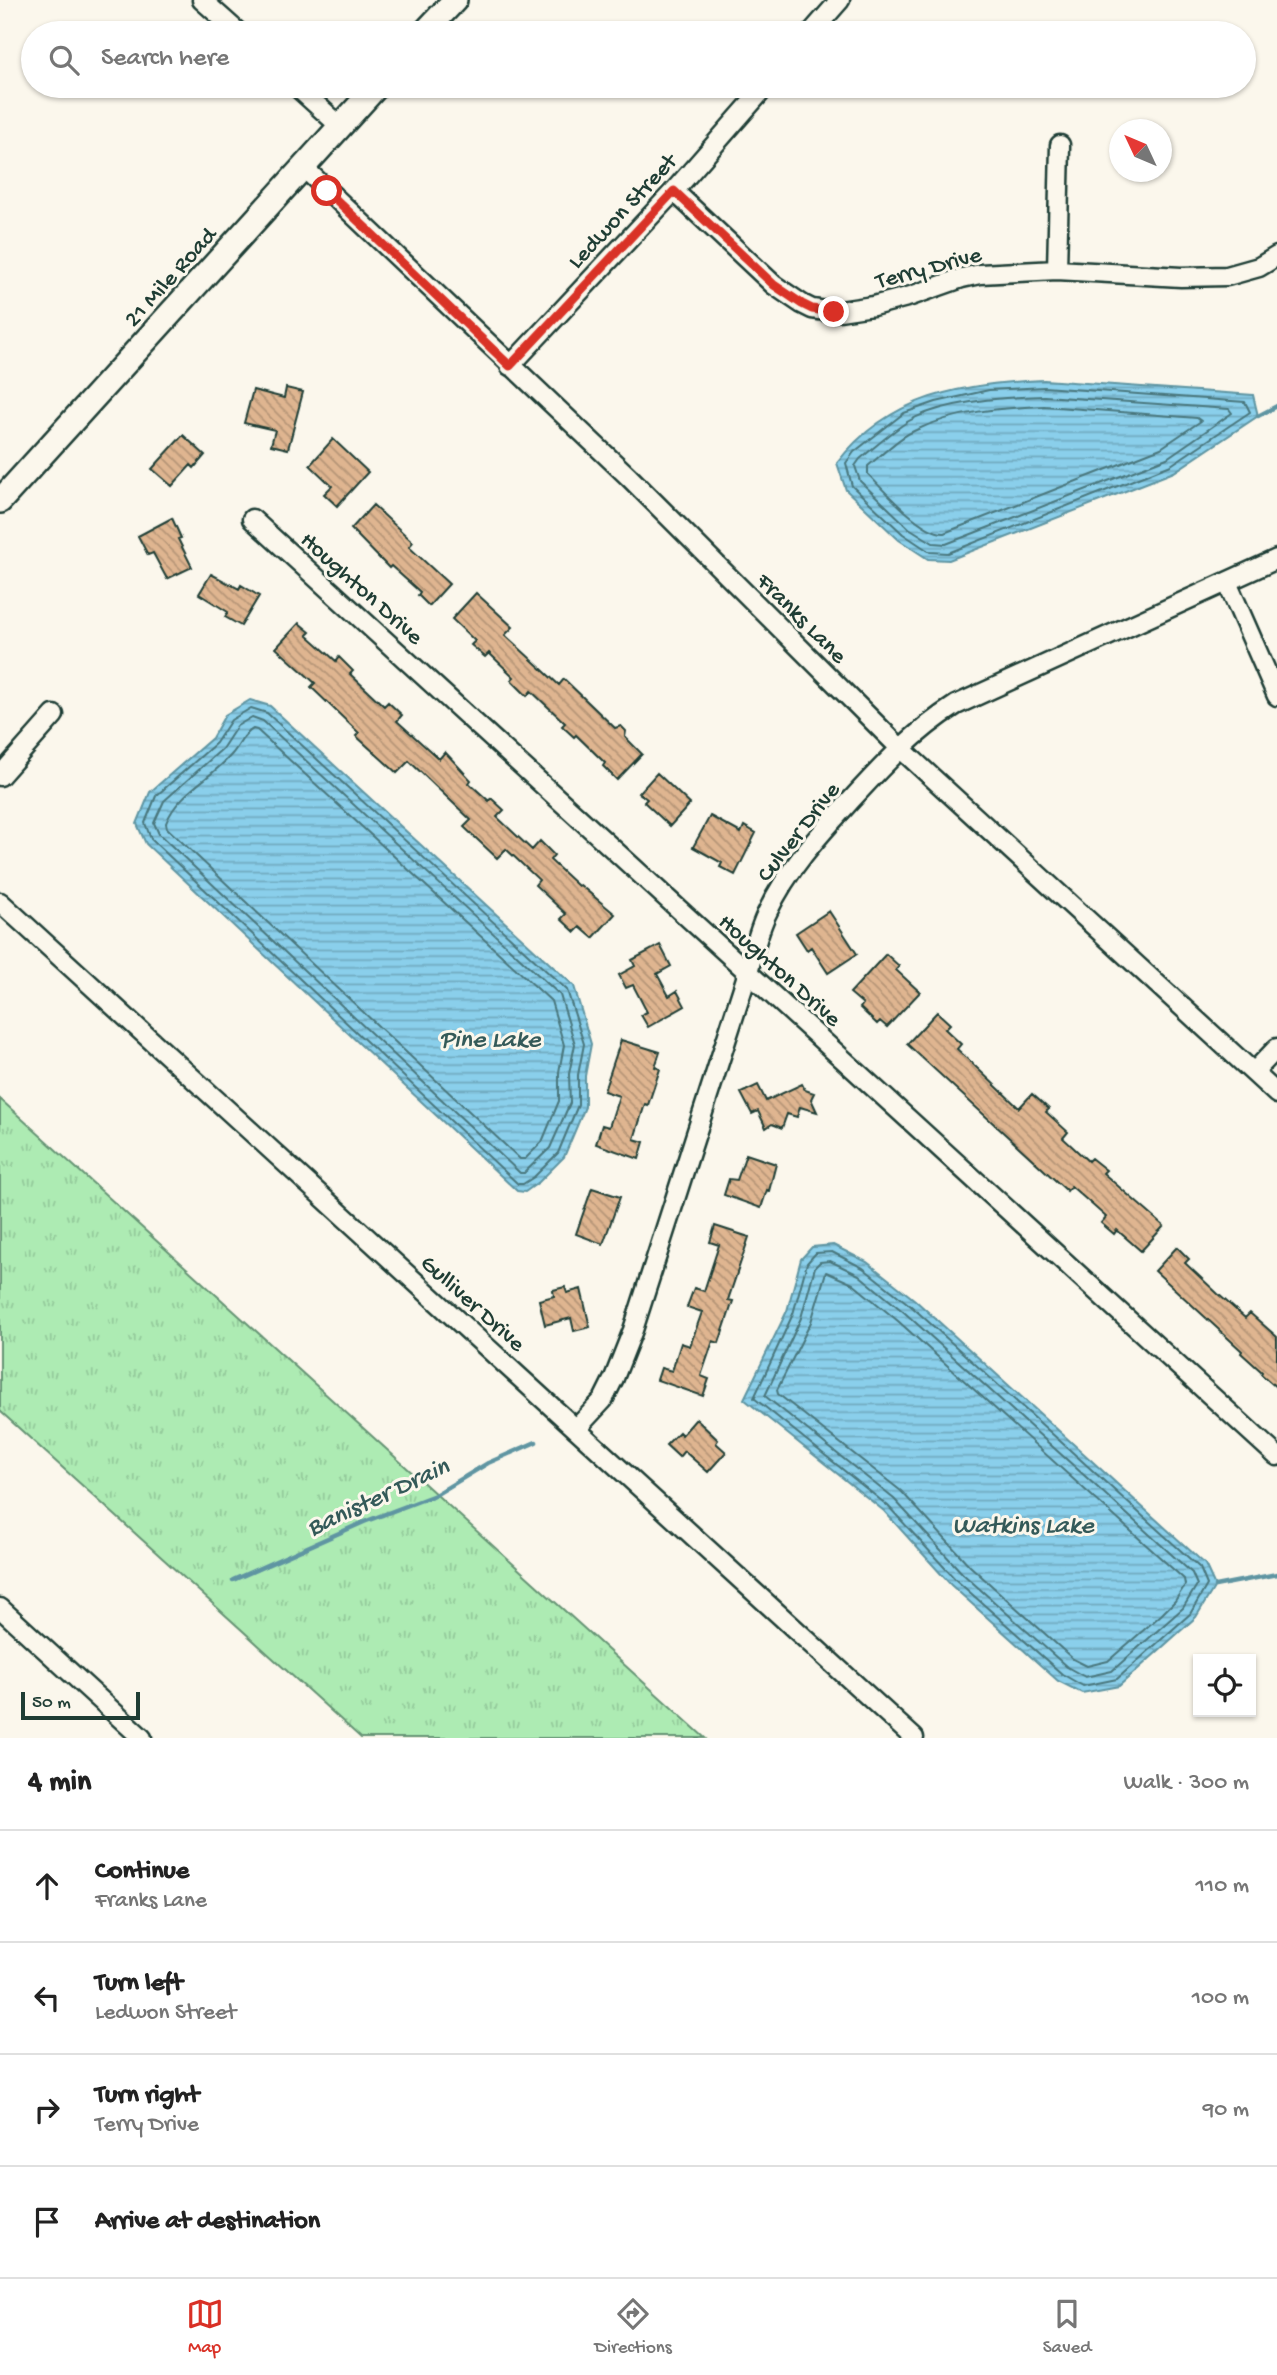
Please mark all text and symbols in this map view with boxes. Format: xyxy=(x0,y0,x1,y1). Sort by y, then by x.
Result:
search box xyxy=(21,21,1256,98)
icon: search xyxy=(45,41,83,79)
text: Search here xyxy=(101,44,229,75)
north arrow xyxy=(1109,119,1172,182)
street label: Ledwon Street xyxy=(563,147,686,276)
route start xyxy=(311,175,342,206)
street label: 21 Mile Road xyxy=(119,221,225,334)
street label: Terry Drive xyxy=(871,241,986,298)
route end xyxy=(818,296,849,327)
street label: Houghton Drive xyxy=(293,527,429,653)
street label: Franks Lane xyxy=(748,567,852,671)
street label: Culver Drive xyxy=(752,777,848,889)
street label: Houghton Drive xyxy=(711,909,847,1035)
water label: Pine Lake xyxy=(440,1026,542,1057)
street label: Gulliver Drive xyxy=(413,1250,531,1360)
water label: Banister Drain xyxy=(303,1452,455,1546)
water label: Watkins Lake xyxy=(952,1512,1095,1543)
map controls xyxy=(1193,1654,1256,1717)
button: locate xyxy=(1193,1654,1256,1717)
scale bar xyxy=(21,1689,140,1721)
text: 50 m xyxy=(32,1692,71,1715)
text: 4 min xyxy=(28,1766,91,1801)
text: Walk · 300 m xyxy=(1123,1770,1249,1797)
text: Continue xyxy=(95,1857,189,1888)
icon: ahead xyxy=(28,1867,66,1905)
text: 110 m xyxy=(1196,1873,1249,1900)
text: Franks Lane xyxy=(95,1888,207,1915)
text: Turn left xyxy=(95,1969,183,2000)
icon: left xyxy=(28,1979,66,2017)
text: 100 m xyxy=(1192,1985,1249,2012)
text: Ledwon Street xyxy=(95,2000,236,2027)
text: Turn right xyxy=(95,2081,199,2112)
icon: right xyxy=(28,2091,66,2129)
text: 90 m xyxy=(1203,2097,1249,2124)
text: Terry Drive xyxy=(95,2112,199,2139)
icon: arrive xyxy=(28,2203,66,2241)
text: Arrive at destination xyxy=(95,2207,320,2238)
tab: Map xyxy=(186,2295,224,2360)
tab: Directions xyxy=(595,2295,672,2360)
tab: Saved xyxy=(1043,2295,1091,2360)

